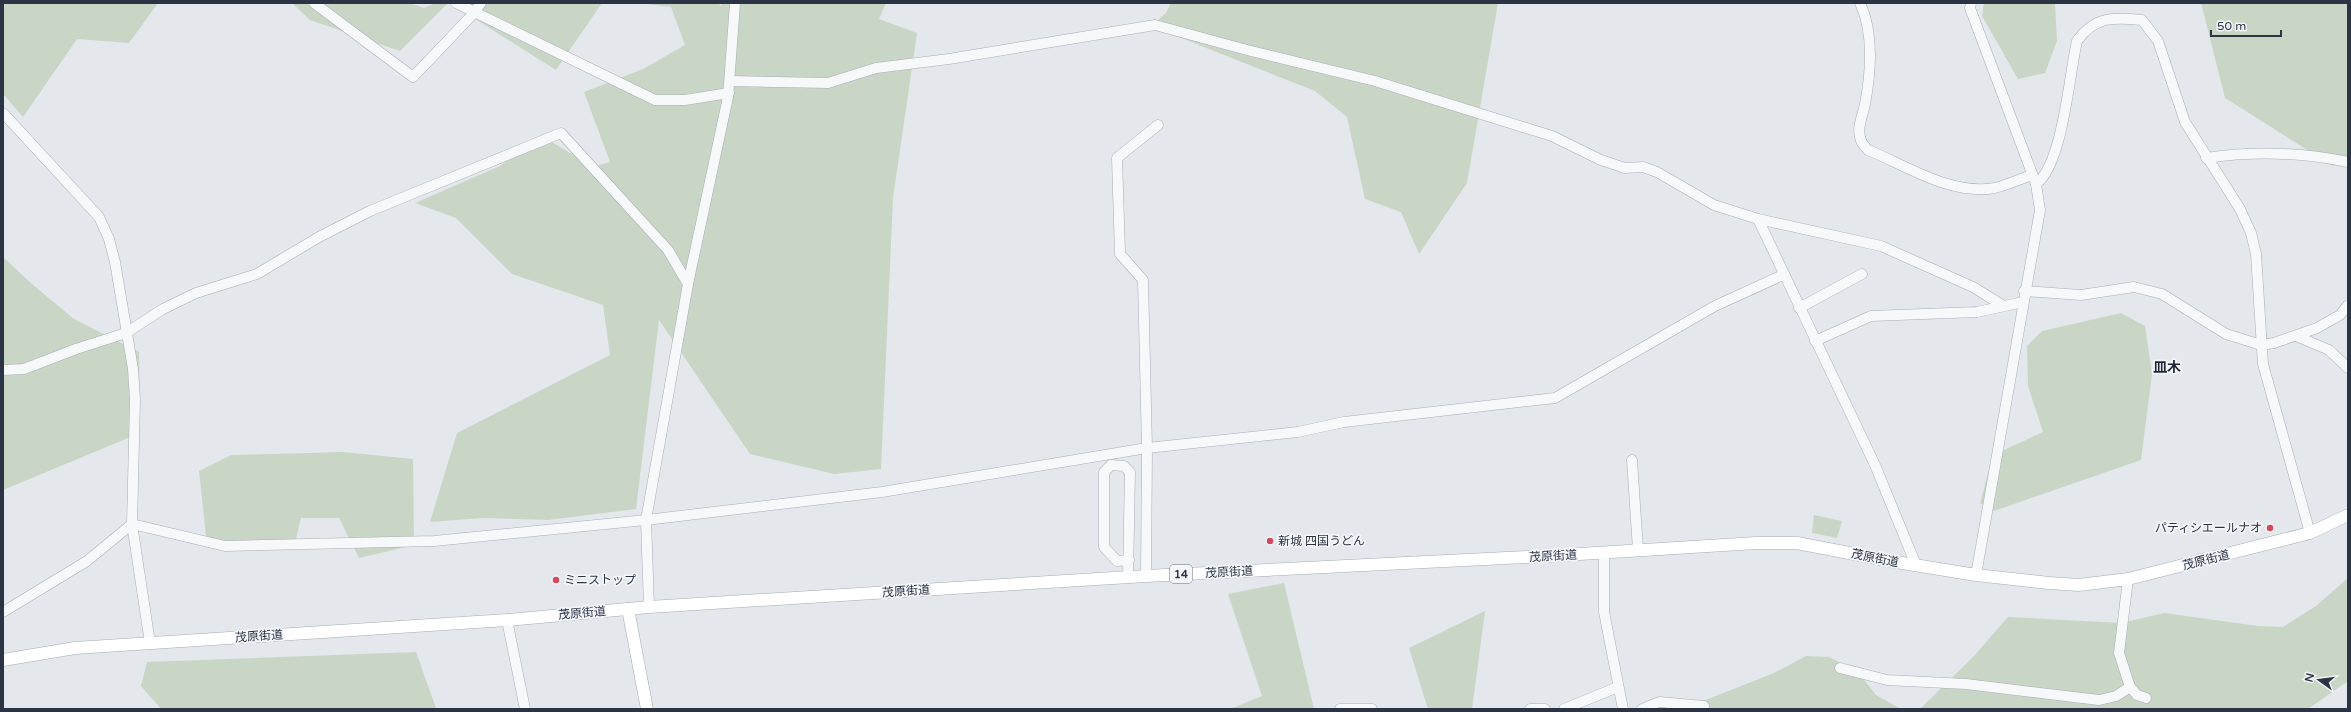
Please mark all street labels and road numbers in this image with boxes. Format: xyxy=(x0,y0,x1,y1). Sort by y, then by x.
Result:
street label: 茂原街道 xyxy=(1850,547,1900,569)
street label: 茂原街道 xyxy=(2181,547,2231,573)
street label: 茂原街道 xyxy=(1529,548,1577,564)
street label: 茂原街道 xyxy=(1205,564,1253,580)
road number: 14 xyxy=(1170,565,1192,583)
street label: 茂原街道 xyxy=(882,582,930,600)
street label: 茂原街道 xyxy=(557,604,607,622)
street label: 茂原街道 xyxy=(235,627,283,645)

